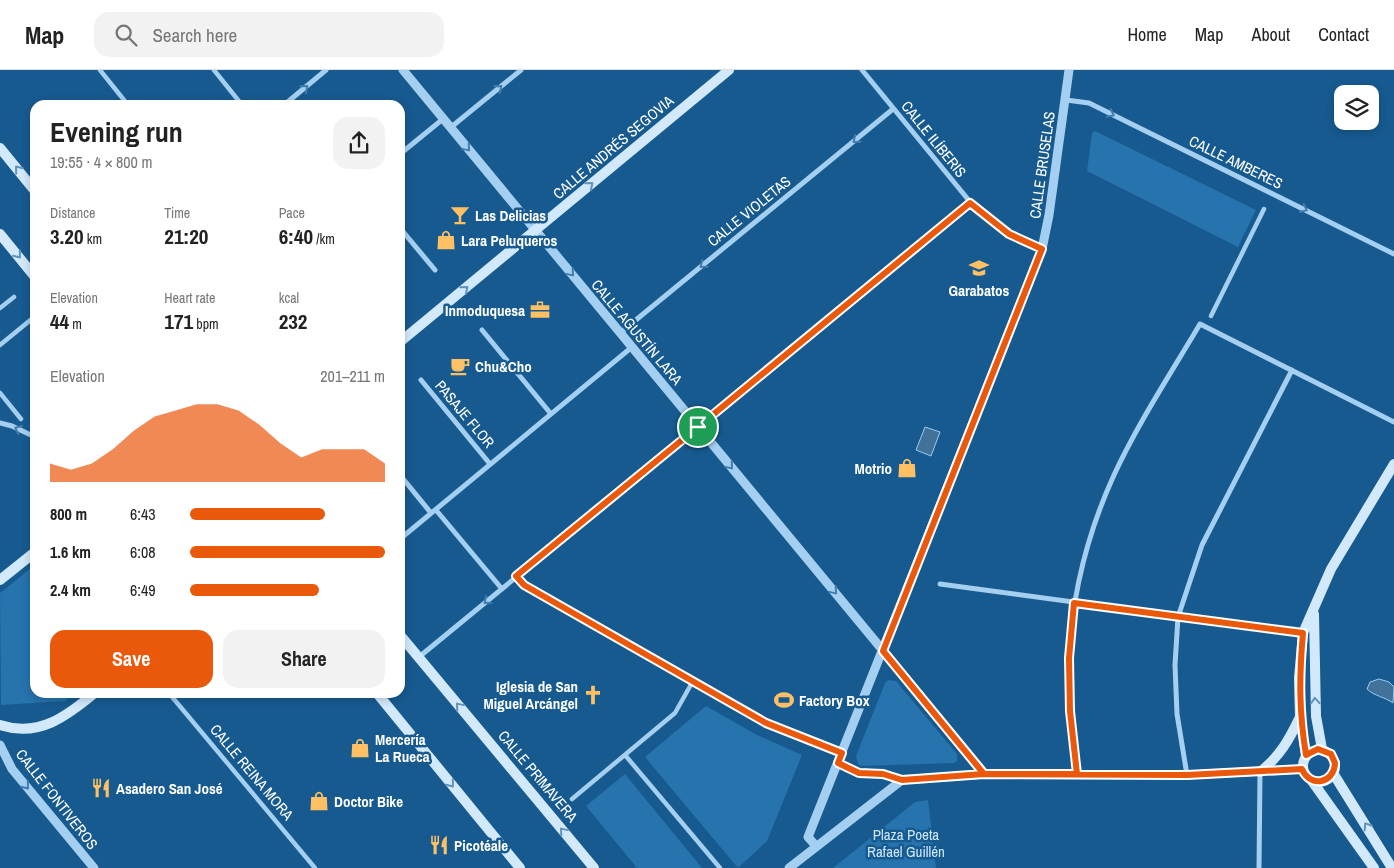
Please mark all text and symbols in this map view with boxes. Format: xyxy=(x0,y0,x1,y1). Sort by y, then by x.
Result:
search box xyxy=(94,12,444,57)
text: Map xyxy=(25,19,64,51)
icon: search xyxy=(112,21,140,49)
text: Search here xyxy=(152,22,237,48)
text: Home xyxy=(1127,22,1167,47)
text: Map xyxy=(1195,22,1224,47)
text: About xyxy=(1252,22,1290,47)
text: Contact xyxy=(1318,22,1369,47)
one-way arrow xyxy=(299,85,308,93)
one-way arrow xyxy=(493,85,502,93)
map controls xyxy=(1334,85,1379,130)
button: layers xyxy=(1334,85,1379,130)
street label: CALLE ANDRÉS SEGOVIA xyxy=(548,90,678,204)
street label: CALLE ILÍBERIS xyxy=(897,96,971,182)
one-way arrow xyxy=(1106,108,1115,118)
street label: CALLE BRUSELAS xyxy=(1024,110,1060,220)
text: Evening run xyxy=(50,113,183,151)
button: share xyxy=(333,117,385,169)
street label: CALLE AMBERES xyxy=(1186,130,1286,194)
one-way arrow xyxy=(852,134,861,143)
one-way arrow xyxy=(462,142,470,151)
text: 19:55 · 4 × 800 m xyxy=(50,151,153,173)
one-way arrow xyxy=(14,166,23,175)
street label: CALLE VIOLETAS xyxy=(703,171,795,251)
one-way arrow xyxy=(584,182,593,191)
one-way arrow xyxy=(1299,203,1308,214)
text: Distance xyxy=(50,204,95,222)
text: Time xyxy=(164,204,190,222)
text: Pace xyxy=(279,204,305,222)
bar icon: Las Delicias xyxy=(449,204,471,226)
place label: Las Delicias xyxy=(475,205,546,226)
text: 3.20 xyxy=(50,222,84,251)
text: 21:20 xyxy=(164,222,208,251)
text: 6:40 xyxy=(279,222,313,251)
shop icon: Lara Peluqueros xyxy=(435,229,457,251)
text: km xyxy=(84,230,102,248)
text: /km xyxy=(313,230,335,248)
place label: Lara Peluqueros xyxy=(461,230,558,251)
one-way arrow xyxy=(12,249,20,258)
school or university icon: Garabatos xyxy=(968,257,990,279)
one-way arrow xyxy=(700,259,709,267)
one-way arrow xyxy=(565,268,574,277)
street label: CALLE AGUSTÍN LARA xyxy=(587,275,688,390)
place label: Garabatos xyxy=(949,280,1010,301)
one-way arrow xyxy=(459,285,468,294)
text: Elevation xyxy=(50,289,98,307)
text: Heart rate xyxy=(164,289,215,307)
text: kcal xyxy=(279,289,299,307)
office icon: Inmoduquesa xyxy=(529,299,551,321)
place label: Inmoduquesa xyxy=(445,300,525,321)
text: 44 xyxy=(50,307,69,336)
text: 171 xyxy=(164,307,193,336)
text: 232 xyxy=(279,307,307,336)
text: m xyxy=(69,315,82,333)
text: bpm xyxy=(193,315,219,333)
cafe icon: Chu&Cho xyxy=(449,355,471,377)
place label: Chu&Cho xyxy=(475,356,532,377)
text: Elevation xyxy=(50,365,105,387)
text: 201–211 m xyxy=(320,365,385,387)
street label: PASAJE FLOR xyxy=(430,376,500,452)
pin xyxy=(677,406,719,448)
icon: arrive xyxy=(684,413,712,441)
one-way arrow xyxy=(14,425,23,435)
shop icon: Motrio xyxy=(896,457,918,479)
place label: Motrio xyxy=(854,458,892,479)
one-way arrow xyxy=(724,460,732,469)
text: 800 m xyxy=(50,503,87,525)
text: 6:43 xyxy=(130,503,156,525)
text: 1.6 km xyxy=(50,541,91,563)
text: 6:08 xyxy=(130,541,156,563)
text: 2.4 km xyxy=(50,579,91,601)
text: 6:49 xyxy=(130,579,156,601)
one-way arrow xyxy=(828,585,836,594)
one-way arrow xyxy=(484,595,493,603)
button: Save xyxy=(50,630,213,688)
button: Share xyxy=(223,630,385,688)
place label: Iglesia de San Miguel Arcángel xyxy=(483,676,578,714)
church icon: Iglesia de San Miguel Arcángel xyxy=(582,684,604,706)
sports icon: Factory Box xyxy=(773,689,795,711)
place label: Factory Box xyxy=(799,690,870,711)
one-way arrow xyxy=(1310,697,1321,705)
one-way arrow xyxy=(456,702,465,711)
street label: CALLE REINA MORA xyxy=(206,719,299,825)
street label: CALLE PRIMAVERA xyxy=(493,726,583,827)
place label: Mercería La Rueca xyxy=(375,729,430,767)
shop icon: Mercería La Rueca xyxy=(349,737,371,759)
street label: CALLE FONTIVEROS xyxy=(11,744,103,854)
restaurant icon: Asadero San José xyxy=(90,777,112,799)
place label: Asadero San José xyxy=(116,778,223,799)
one-way arrow xyxy=(446,779,455,788)
one-way arrow xyxy=(20,780,29,789)
shop icon: Doctor Bike xyxy=(308,790,330,812)
place label: Doctor Bike xyxy=(334,791,403,812)
one-way arrow xyxy=(1364,823,1374,832)
park label: Plaza Poeta Rafael Guillén xyxy=(867,824,945,862)
one-way arrow xyxy=(560,827,569,836)
restaurant icon: Picotéale xyxy=(428,834,450,856)
place label: Picotéale xyxy=(454,835,508,856)

